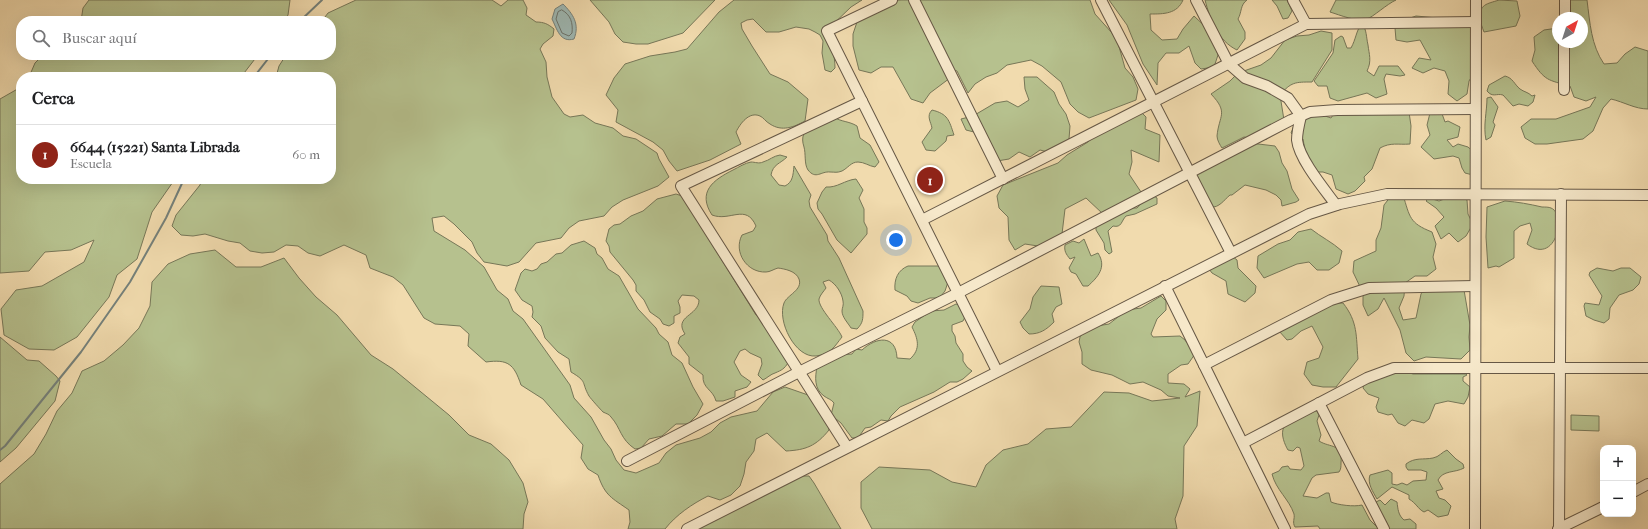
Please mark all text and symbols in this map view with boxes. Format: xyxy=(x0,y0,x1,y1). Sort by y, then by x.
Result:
north arrow xyxy=(1552,12,1588,48)
search box xyxy=(16,16,336,60)
icon: search xyxy=(30,27,52,49)
text: Buscar aquí xyxy=(62,29,137,47)
text: Cerca xyxy=(32,88,74,108)
text: 6644 (15221) Santa Librada xyxy=(70,138,240,156)
text: 1 xyxy=(43,147,47,162)
text: 60 m xyxy=(292,147,320,162)
text: Escuela xyxy=(70,156,112,171)
pin: 1 xyxy=(917,165,943,195)
your location xyxy=(886,230,906,250)
map controls xyxy=(1600,445,1636,517)
button: + xyxy=(1600,445,1636,481)
button: − xyxy=(1600,481,1636,517)

